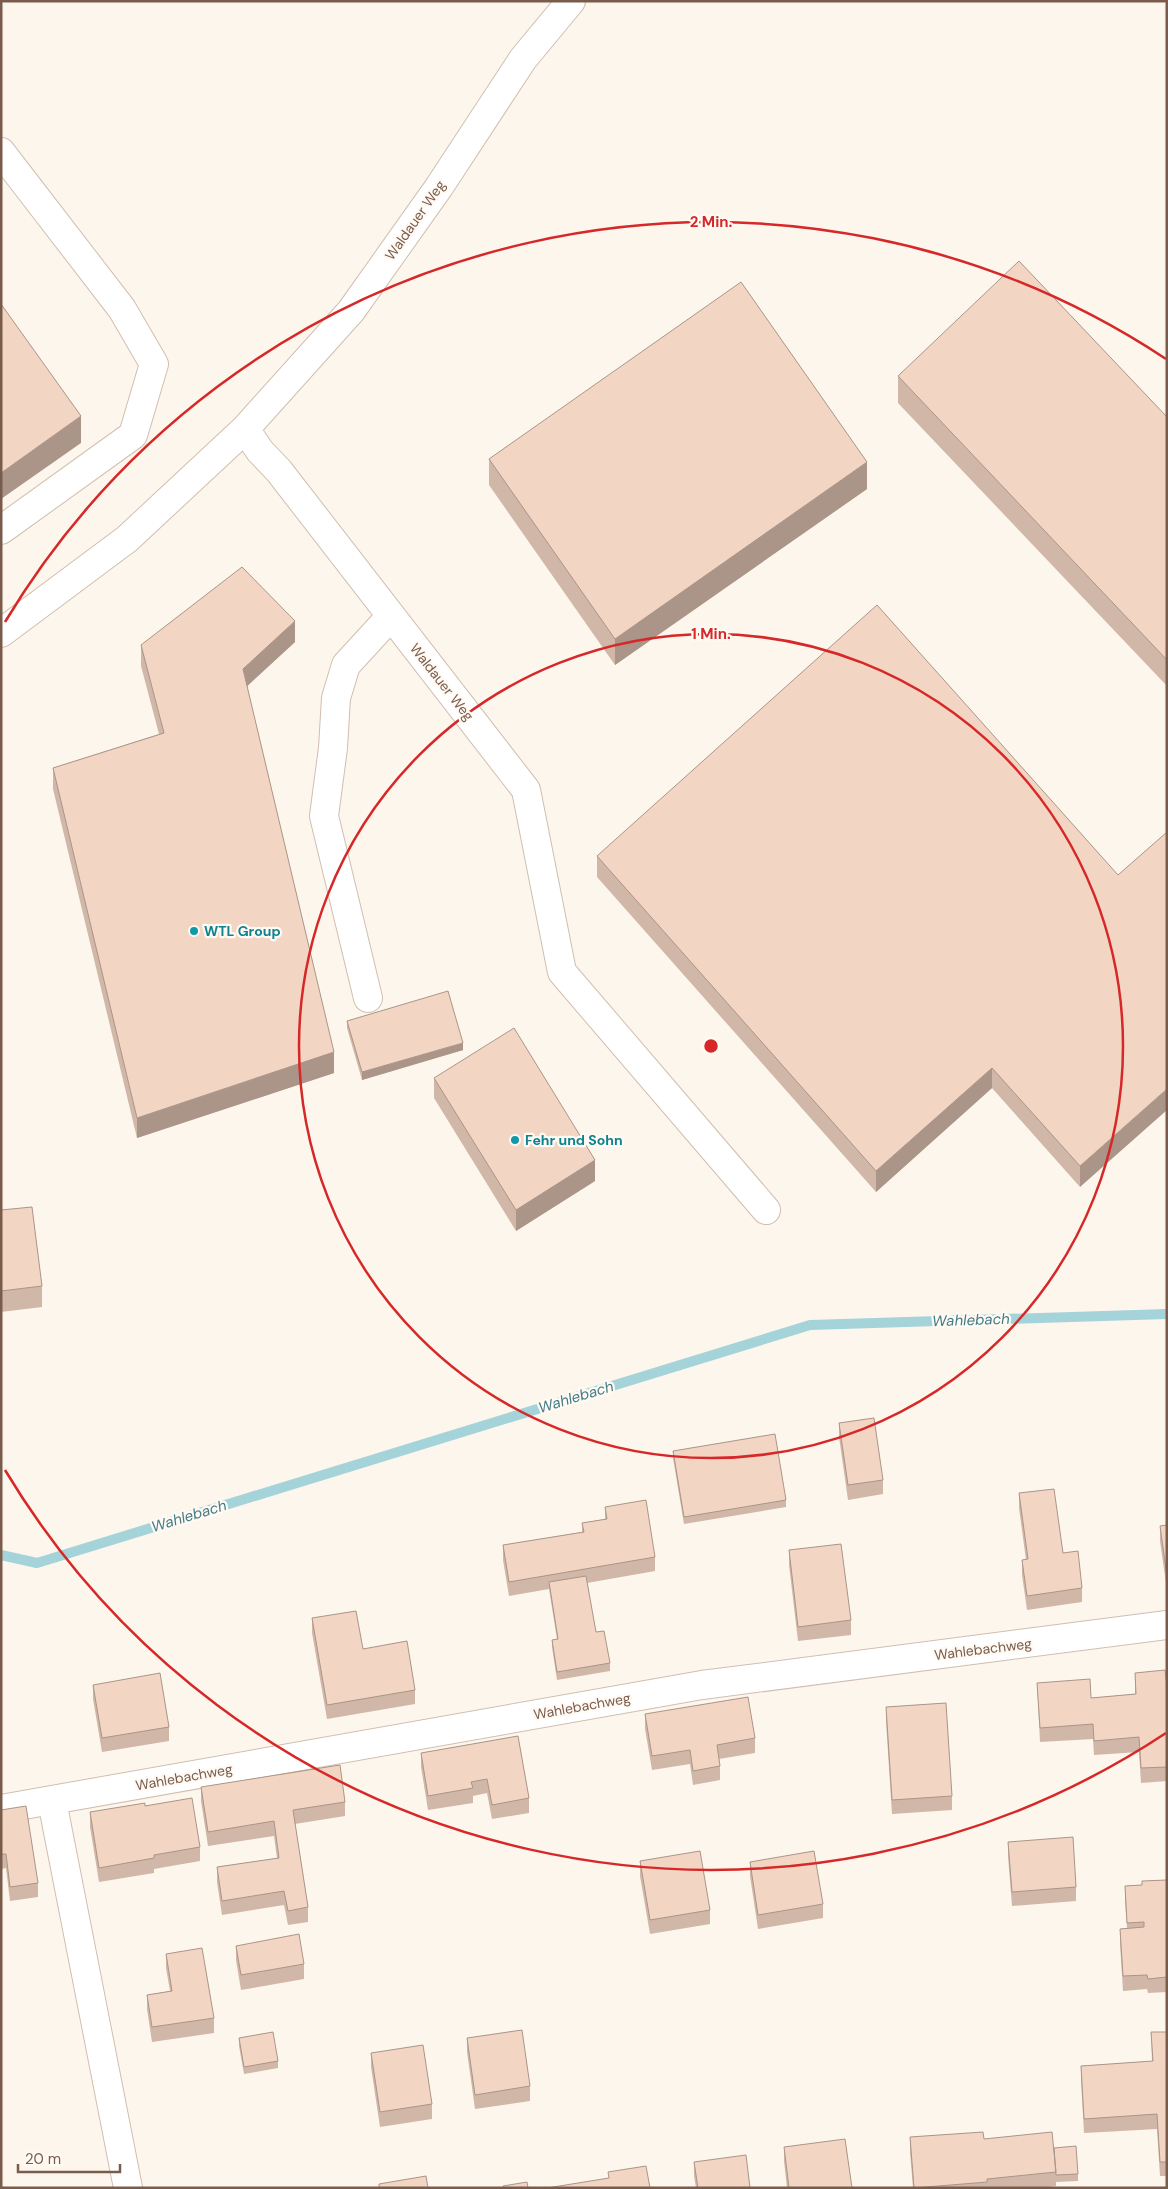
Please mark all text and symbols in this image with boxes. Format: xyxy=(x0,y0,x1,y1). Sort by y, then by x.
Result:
street label: Waldauer Weg xyxy=(381,176,449,263)
text: 2 Min. xyxy=(690,212,733,232)
text: 1 Min. xyxy=(691,624,731,644)
street label: Waldauer Weg xyxy=(406,640,478,725)
place label: WTL Group xyxy=(204,922,281,940)
marker: WTL Group xyxy=(188,925,200,937)
centre of rings xyxy=(702,1037,720,1055)
place label: Fehr und Sohn xyxy=(525,1131,623,1149)
marker: Fehr und Sohn xyxy=(509,1134,521,1146)
water label: Wahlebach xyxy=(932,1309,1011,1331)
water label: Wahlebach xyxy=(536,1376,616,1418)
water label: Wahlebach xyxy=(149,1495,229,1537)
street label: Wahlebachweg xyxy=(933,1634,1033,1664)
street label: Wahlebachweg xyxy=(532,1689,632,1723)
street label: Wahlebachweg xyxy=(134,1760,234,1794)
scale bar xyxy=(18,2142,120,2174)
text: 20 m xyxy=(25,2149,61,2169)

